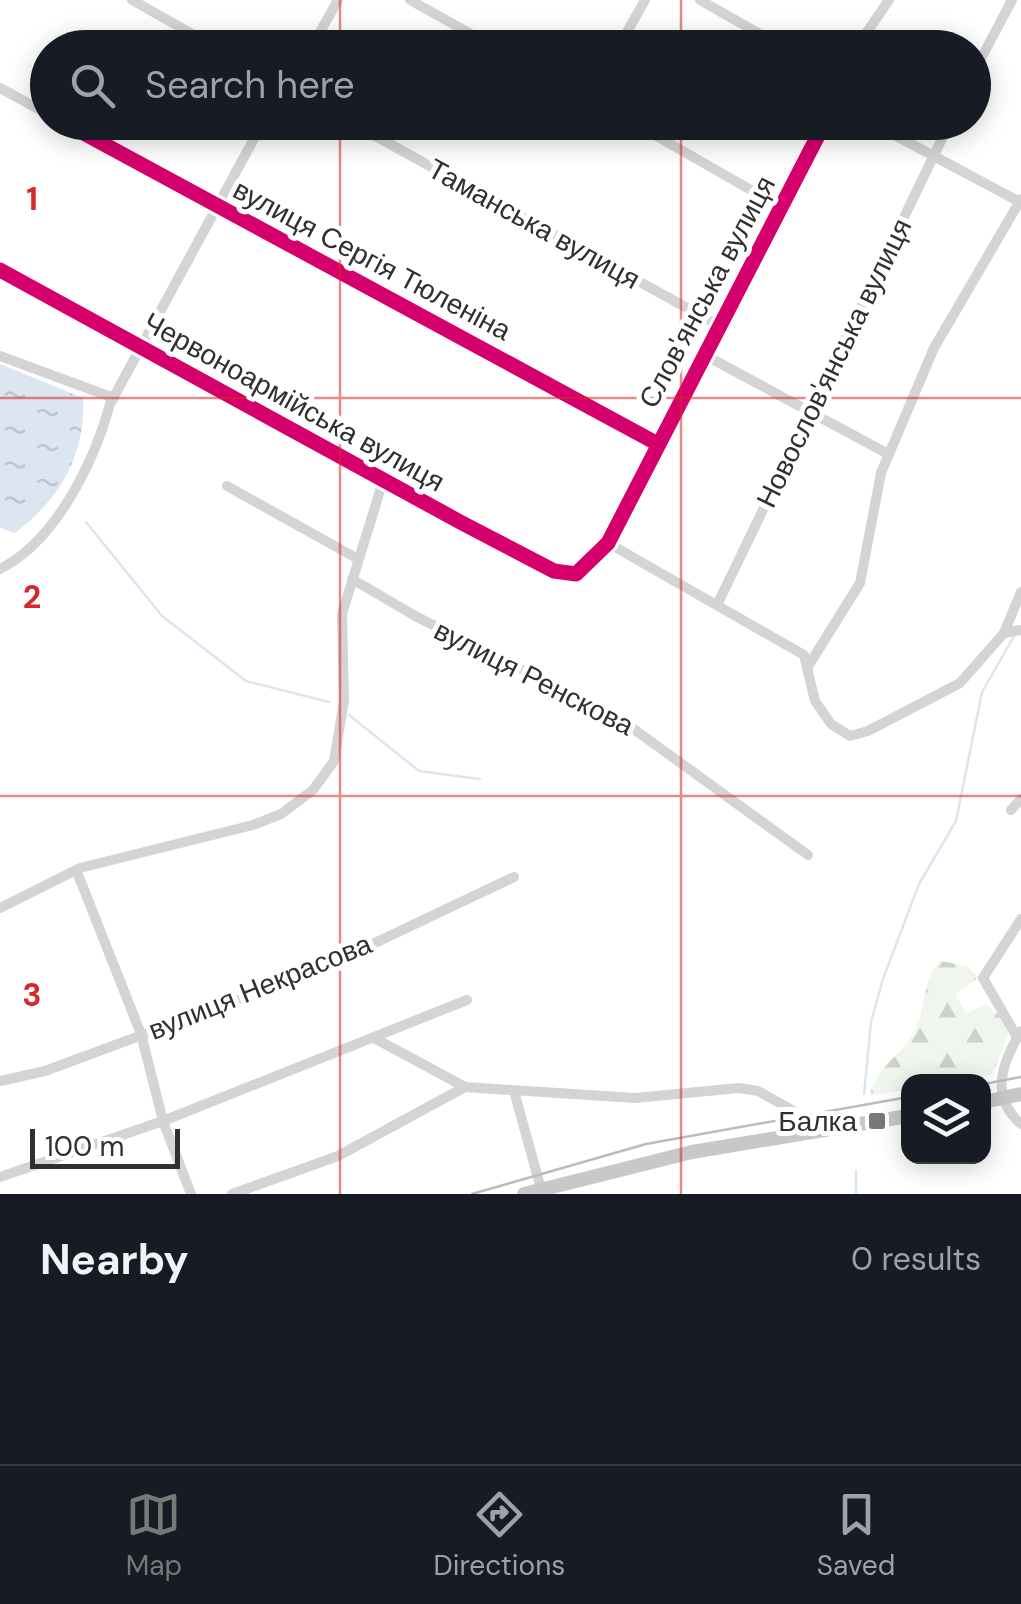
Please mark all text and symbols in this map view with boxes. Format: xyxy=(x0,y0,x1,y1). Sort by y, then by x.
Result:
search box xyxy=(30,30,991,140)
icon: search xyxy=(65,58,120,113)
text: Search here xyxy=(145,60,355,110)
street label: Таманська вулиця xyxy=(421,150,647,298)
street label: Слов'янська вулиця xyxy=(630,170,784,414)
street label: вулиця Сергія Тюленіна xyxy=(227,171,518,349)
text: 1 xyxy=(26,178,38,220)
street label: Новослов'янська вулиця xyxy=(748,212,920,514)
street label: Червоноармійська вулиця xyxy=(137,304,451,500)
text: 2 xyxy=(23,576,41,618)
street label: вулиця Ренскова xyxy=(428,612,640,744)
street label: вулиця Некрасова xyxy=(143,925,377,1049)
text: 3 xyxy=(22,974,42,1016)
map controls xyxy=(901,1074,991,1164)
button: layers xyxy=(901,1074,991,1164)
place label: Балка xyxy=(778,1103,857,1140)
marker: Балка xyxy=(866,1110,888,1132)
scale bar xyxy=(30,1124,180,1168)
text: 100 m xyxy=(45,1128,124,1165)
text: Nearby xyxy=(40,1232,189,1287)
text: 0 results xyxy=(851,1238,981,1280)
tab: Map xyxy=(126,1487,182,1584)
tab: Directions xyxy=(434,1487,565,1584)
tab: Saved xyxy=(817,1487,895,1584)

